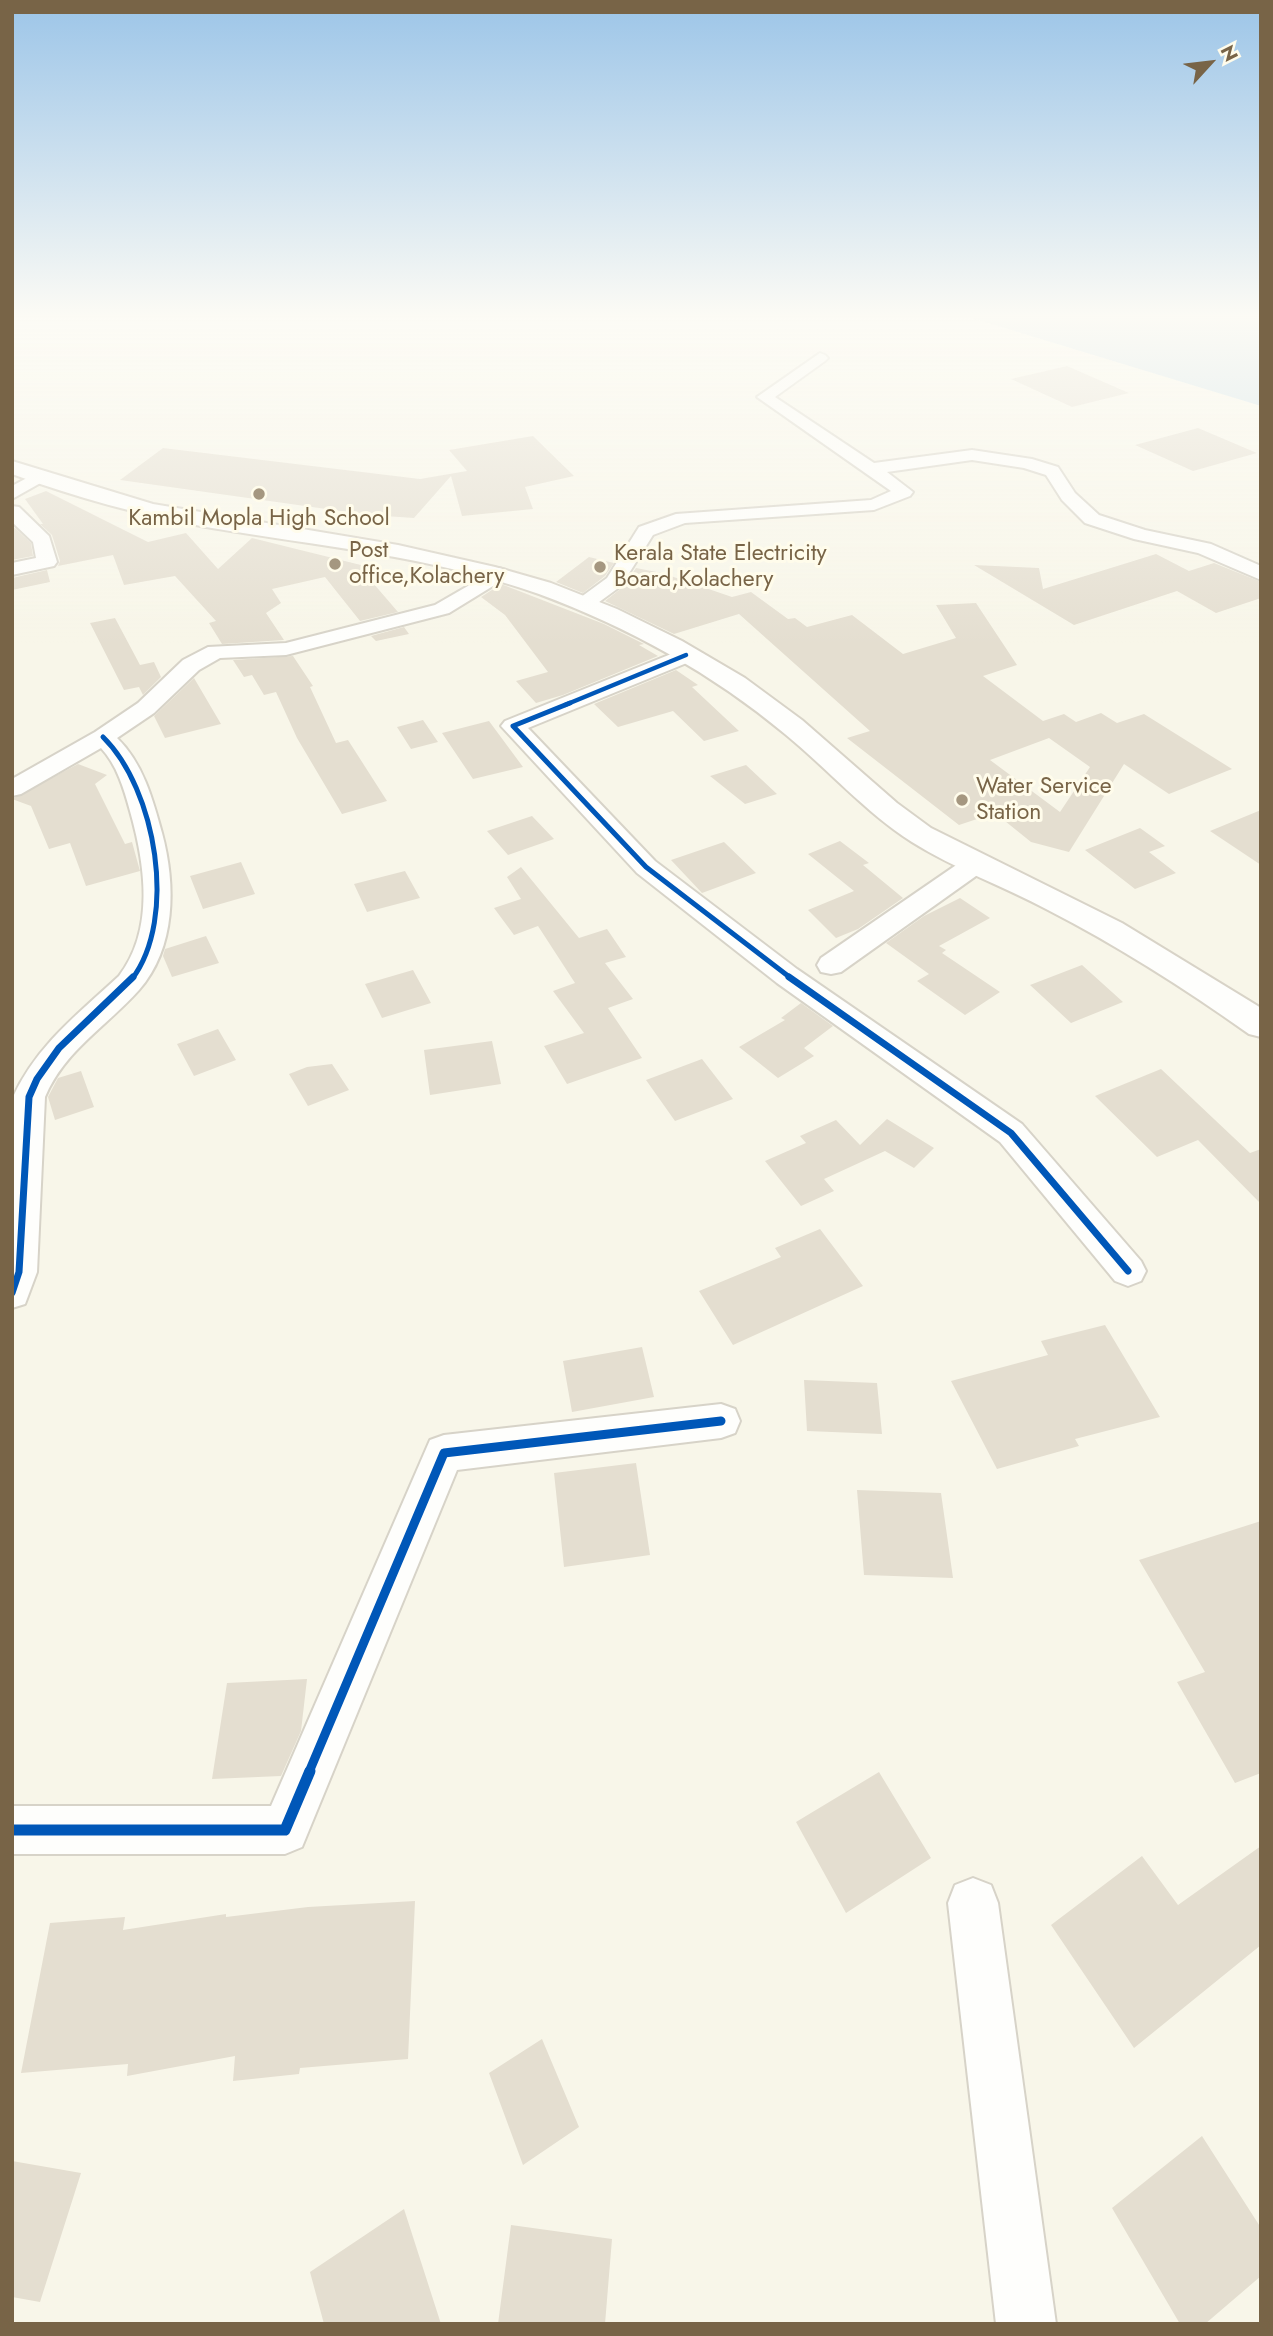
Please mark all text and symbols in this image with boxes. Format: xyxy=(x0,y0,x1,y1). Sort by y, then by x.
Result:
north arrow xyxy=(1175,28,1245,98)
text: N xyxy=(1214,40,1245,66)
marker: Kambil Mopla High School xyxy=(251,486,267,502)
place label: Kambil Mopla High School xyxy=(128,505,390,533)
place label: Post office,Kolachery xyxy=(349,537,504,591)
place label: Kerala State Electricity Board,Kolachery xyxy=(614,540,827,594)
marker: Post office,Kolachery xyxy=(327,556,343,572)
marker: Kerala State Electricity Board,Kolachery xyxy=(592,559,608,575)
place label: Water Service Station xyxy=(976,773,1112,827)
marker: Water Service Station xyxy=(954,792,970,808)

